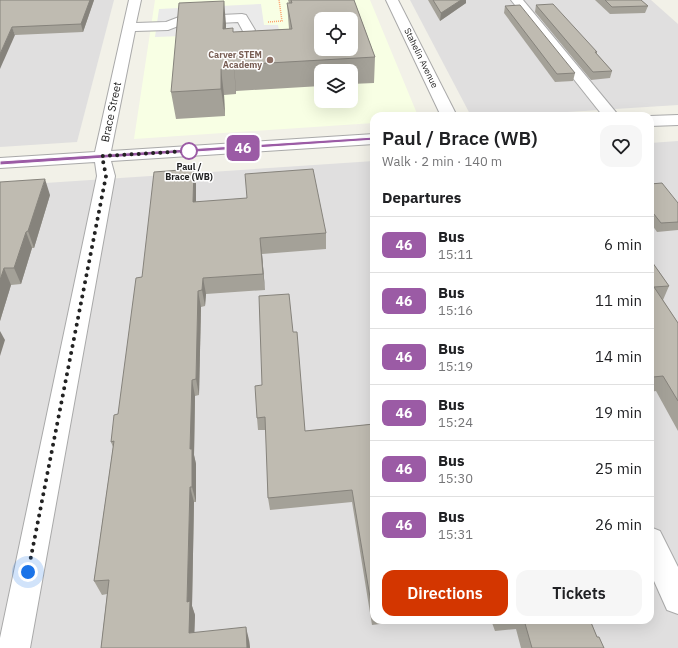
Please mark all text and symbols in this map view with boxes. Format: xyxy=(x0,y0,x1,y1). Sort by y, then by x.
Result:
map controls xyxy=(314,12,358,108)
button: locate xyxy=(314,12,358,56)
street label: Stahelin Avenue xyxy=(402,26,441,90)
place label: Carver STEM Academy xyxy=(208,49,262,70)
marker: Carver STEM Academy xyxy=(265,55,275,65)
button: layers xyxy=(314,64,358,108)
street label: Brace Street xyxy=(98,80,124,143)
button: heart xyxy=(600,125,642,167)
text: Paul / Brace (WB) xyxy=(382,126,538,150)
line badge: 46 xyxy=(225,135,261,161)
text: 46 xyxy=(235,139,251,157)
marker: Paul / Brace (WB) xyxy=(180,142,198,160)
text: Walk · 2 min · 140 m xyxy=(382,153,502,170)
place label: Paul / Brace (WB) xyxy=(165,161,213,182)
text: Departures xyxy=(382,188,461,207)
text: Bus xyxy=(438,227,465,246)
text: 6 min xyxy=(604,235,642,254)
text: 46 xyxy=(396,236,412,254)
text: 15:11 xyxy=(438,246,473,263)
text: Bus xyxy=(438,283,465,302)
text: 11 min xyxy=(595,291,642,310)
text: 46 xyxy=(396,292,412,310)
text: 15:16 xyxy=(438,302,473,319)
text: Bus xyxy=(438,339,465,358)
text: 14 min xyxy=(595,347,642,366)
text: 46 xyxy=(396,348,412,366)
text: 15:19 xyxy=(438,358,473,375)
text: Bus xyxy=(438,395,465,414)
text: 19 min xyxy=(595,403,642,422)
text: 46 xyxy=(396,404,412,422)
text: 15:24 xyxy=(438,414,473,431)
text: Bus xyxy=(438,451,465,470)
text: 25 min xyxy=(595,459,642,478)
text: 46 xyxy=(396,460,412,478)
text: 15:30 xyxy=(438,470,473,487)
text: Bus xyxy=(438,507,465,526)
text: 26 min xyxy=(595,515,642,534)
text: 46 xyxy=(396,516,412,534)
text: 15:31 xyxy=(438,526,473,543)
your location xyxy=(18,562,38,582)
button: Directions xyxy=(382,570,508,616)
button: Tickets xyxy=(516,570,642,616)

